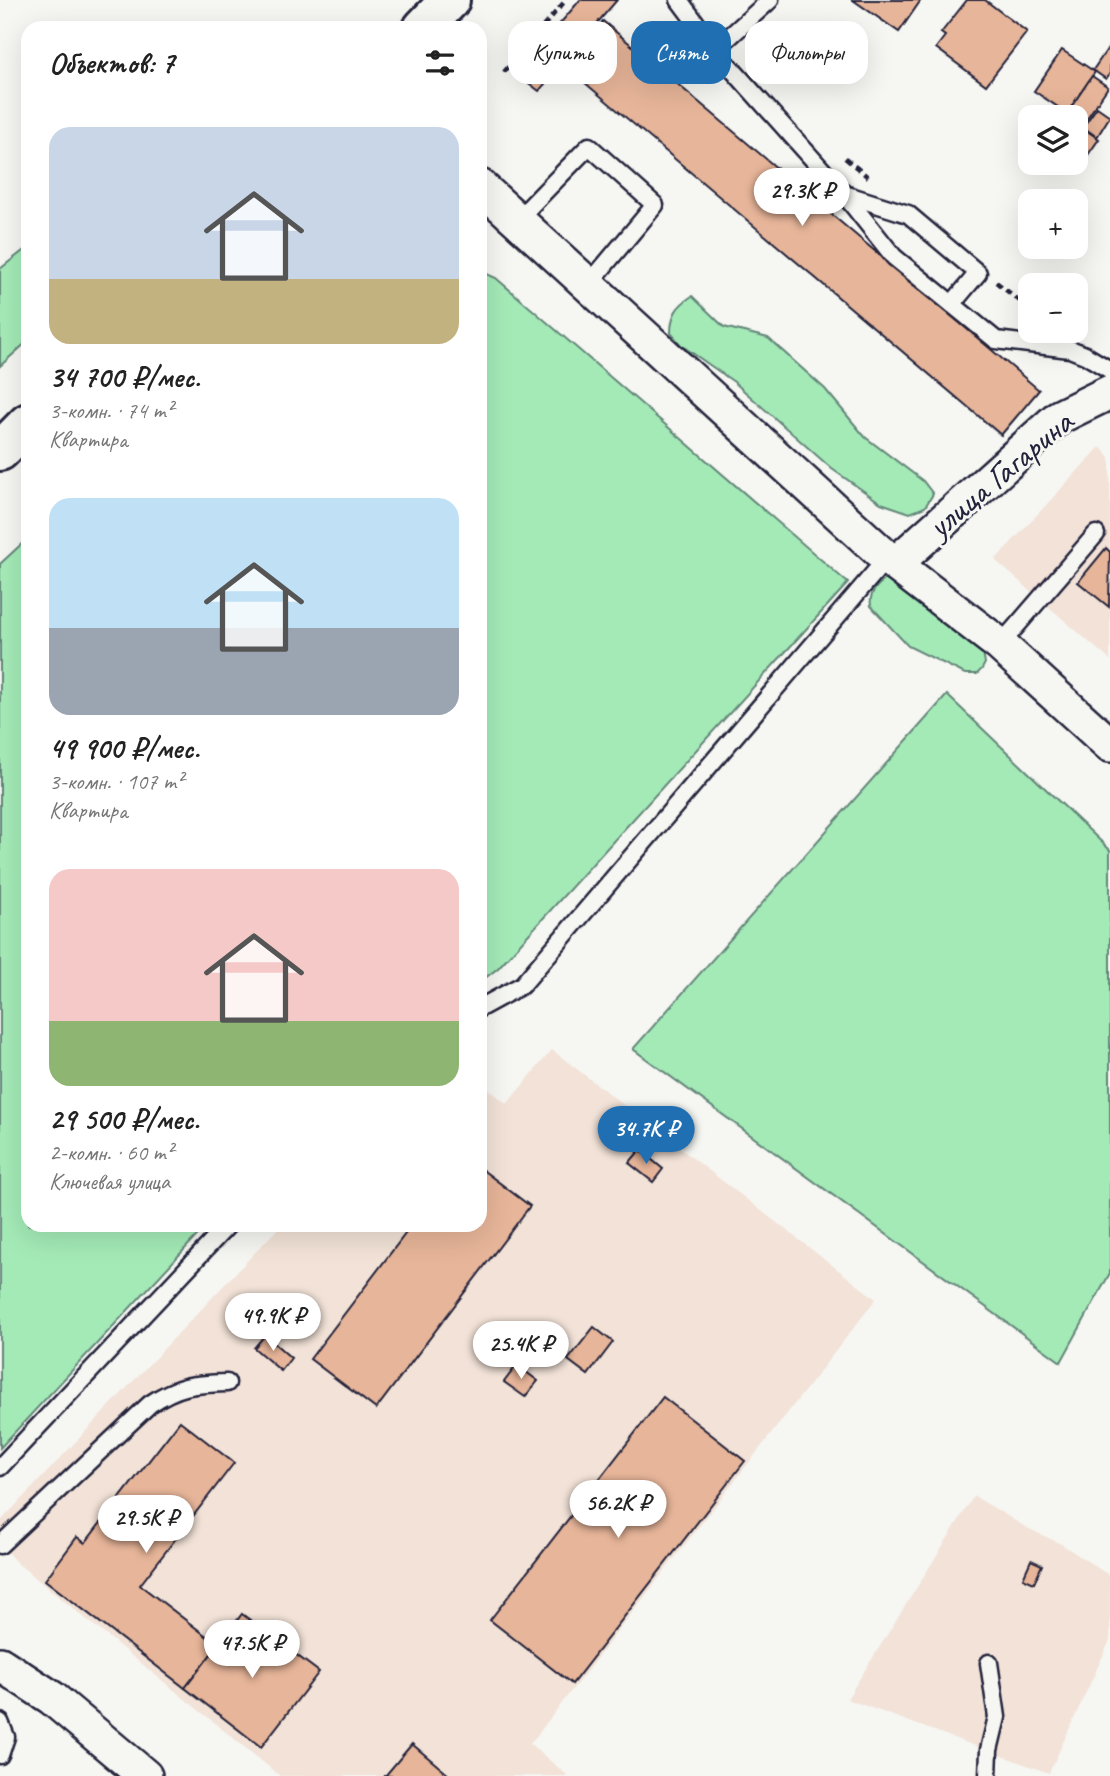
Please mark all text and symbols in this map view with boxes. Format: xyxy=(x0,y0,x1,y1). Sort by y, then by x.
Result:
chip: Купить xyxy=(508,21,617,84)
chip: Снять xyxy=(631,21,731,84)
chip: Фильтры xyxy=(745,21,868,84)
text: Объектов: 7 xyxy=(49,44,174,82)
icon: filters xyxy=(421,44,459,82)
map controls xyxy=(1018,105,1088,343)
button: layers xyxy=(1018,105,1088,175)
pin: 29.3K ₽ xyxy=(737,168,867,228)
icon: home xyxy=(191,173,317,299)
text: 29.3K ₽ xyxy=(770,176,834,205)
button: + xyxy=(1018,189,1088,259)
button: − xyxy=(1018,273,1088,343)
text: 34 700 ₽/мес. xyxy=(49,358,200,396)
text: 3-комн. · 74 m² xyxy=(49,396,173,425)
street label: улица Гагарина xyxy=(916,398,1084,549)
text: Квартира xyxy=(49,425,127,454)
icon: home xyxy=(191,544,317,670)
text: 49 900 ₽/мес. xyxy=(49,729,199,767)
text: 3-комн. · 107 m² xyxy=(49,767,183,796)
text: Квартира xyxy=(49,796,127,825)
icon: home xyxy=(191,915,317,1041)
text: 29 500 ₽/мес. xyxy=(49,1100,199,1138)
pin: 34.7K ₽ xyxy=(581,1106,711,1166)
text: 34.7K ₽ xyxy=(614,1114,678,1143)
text: 2-комн. · 60 m² xyxy=(49,1138,173,1167)
text: Ключевая улица xyxy=(49,1167,170,1196)
pin: 49.9K ₽ xyxy=(208,1294,338,1353)
text: 49.9K ₽ xyxy=(241,1301,305,1330)
pin: 25.4K ₽ xyxy=(456,1322,586,1381)
text: 25.4K ₽ xyxy=(489,1329,553,1358)
pin: 56.2K ₽ xyxy=(553,1480,683,1540)
text: 56.2K ₽ xyxy=(586,1488,650,1517)
pin: 29.5K ₽ xyxy=(81,1496,211,1555)
text: 29.5K ₽ xyxy=(114,1503,178,1532)
pin: 47.5K ₽ xyxy=(187,1620,317,1680)
text: 47.5K ₽ xyxy=(220,1628,284,1657)

